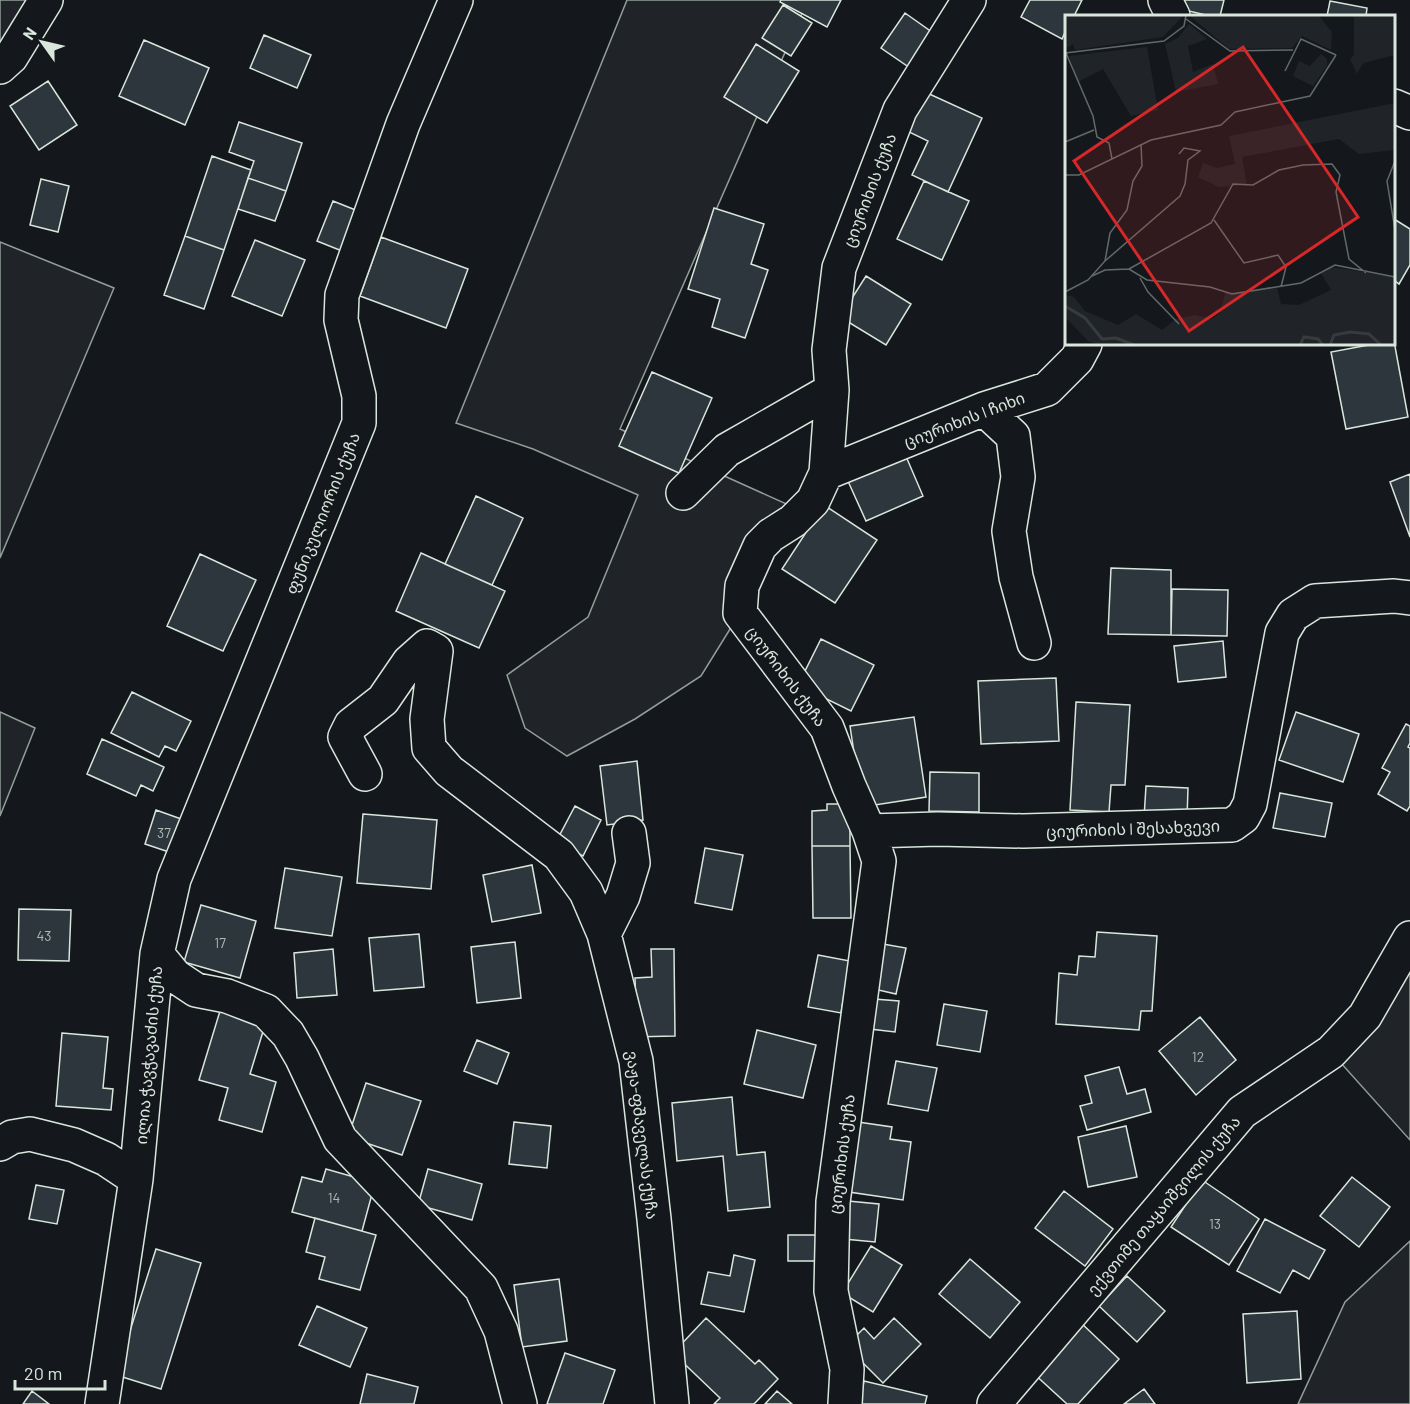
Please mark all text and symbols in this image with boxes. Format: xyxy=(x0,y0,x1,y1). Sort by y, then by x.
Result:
north arrow xyxy=(12,12,72,72)
inset map xyxy=(1065,15,1395,345)
text: N xyxy=(18,24,40,43)
street label: ციურიხის ქუჩა xyxy=(839,130,900,250)
street label: ციურიხის I ჩიხი xyxy=(901,387,1027,452)
street label: ფუნიკულიორის ქუჩა xyxy=(281,429,365,597)
street label: ციურიხის ქუჩა xyxy=(742,622,831,730)
street label: ციურიხის I შესახვევი xyxy=(1046,815,1220,842)
house number: 37 xyxy=(157,824,171,841)
house number: 43 xyxy=(37,927,51,944)
house number: 17 xyxy=(214,934,226,951)
street label: ილია ჭავჭავაძის ქუჩა xyxy=(131,965,167,1145)
house number: 12 xyxy=(1192,1048,1204,1065)
street label: ვაჟა-ფშაველას ქუჩა xyxy=(621,1050,663,1221)
street label: ციურიხის ქუჩა xyxy=(824,1093,859,1215)
street label: ექვთიმე თაყაიშვილის ქუჩა xyxy=(1082,1112,1245,1300)
house number: 14 xyxy=(328,1189,340,1206)
house number: 13 xyxy=(1209,1215,1221,1232)
scale bar xyxy=(15,1353,105,1391)
text: 20 m xyxy=(24,1362,62,1384)

